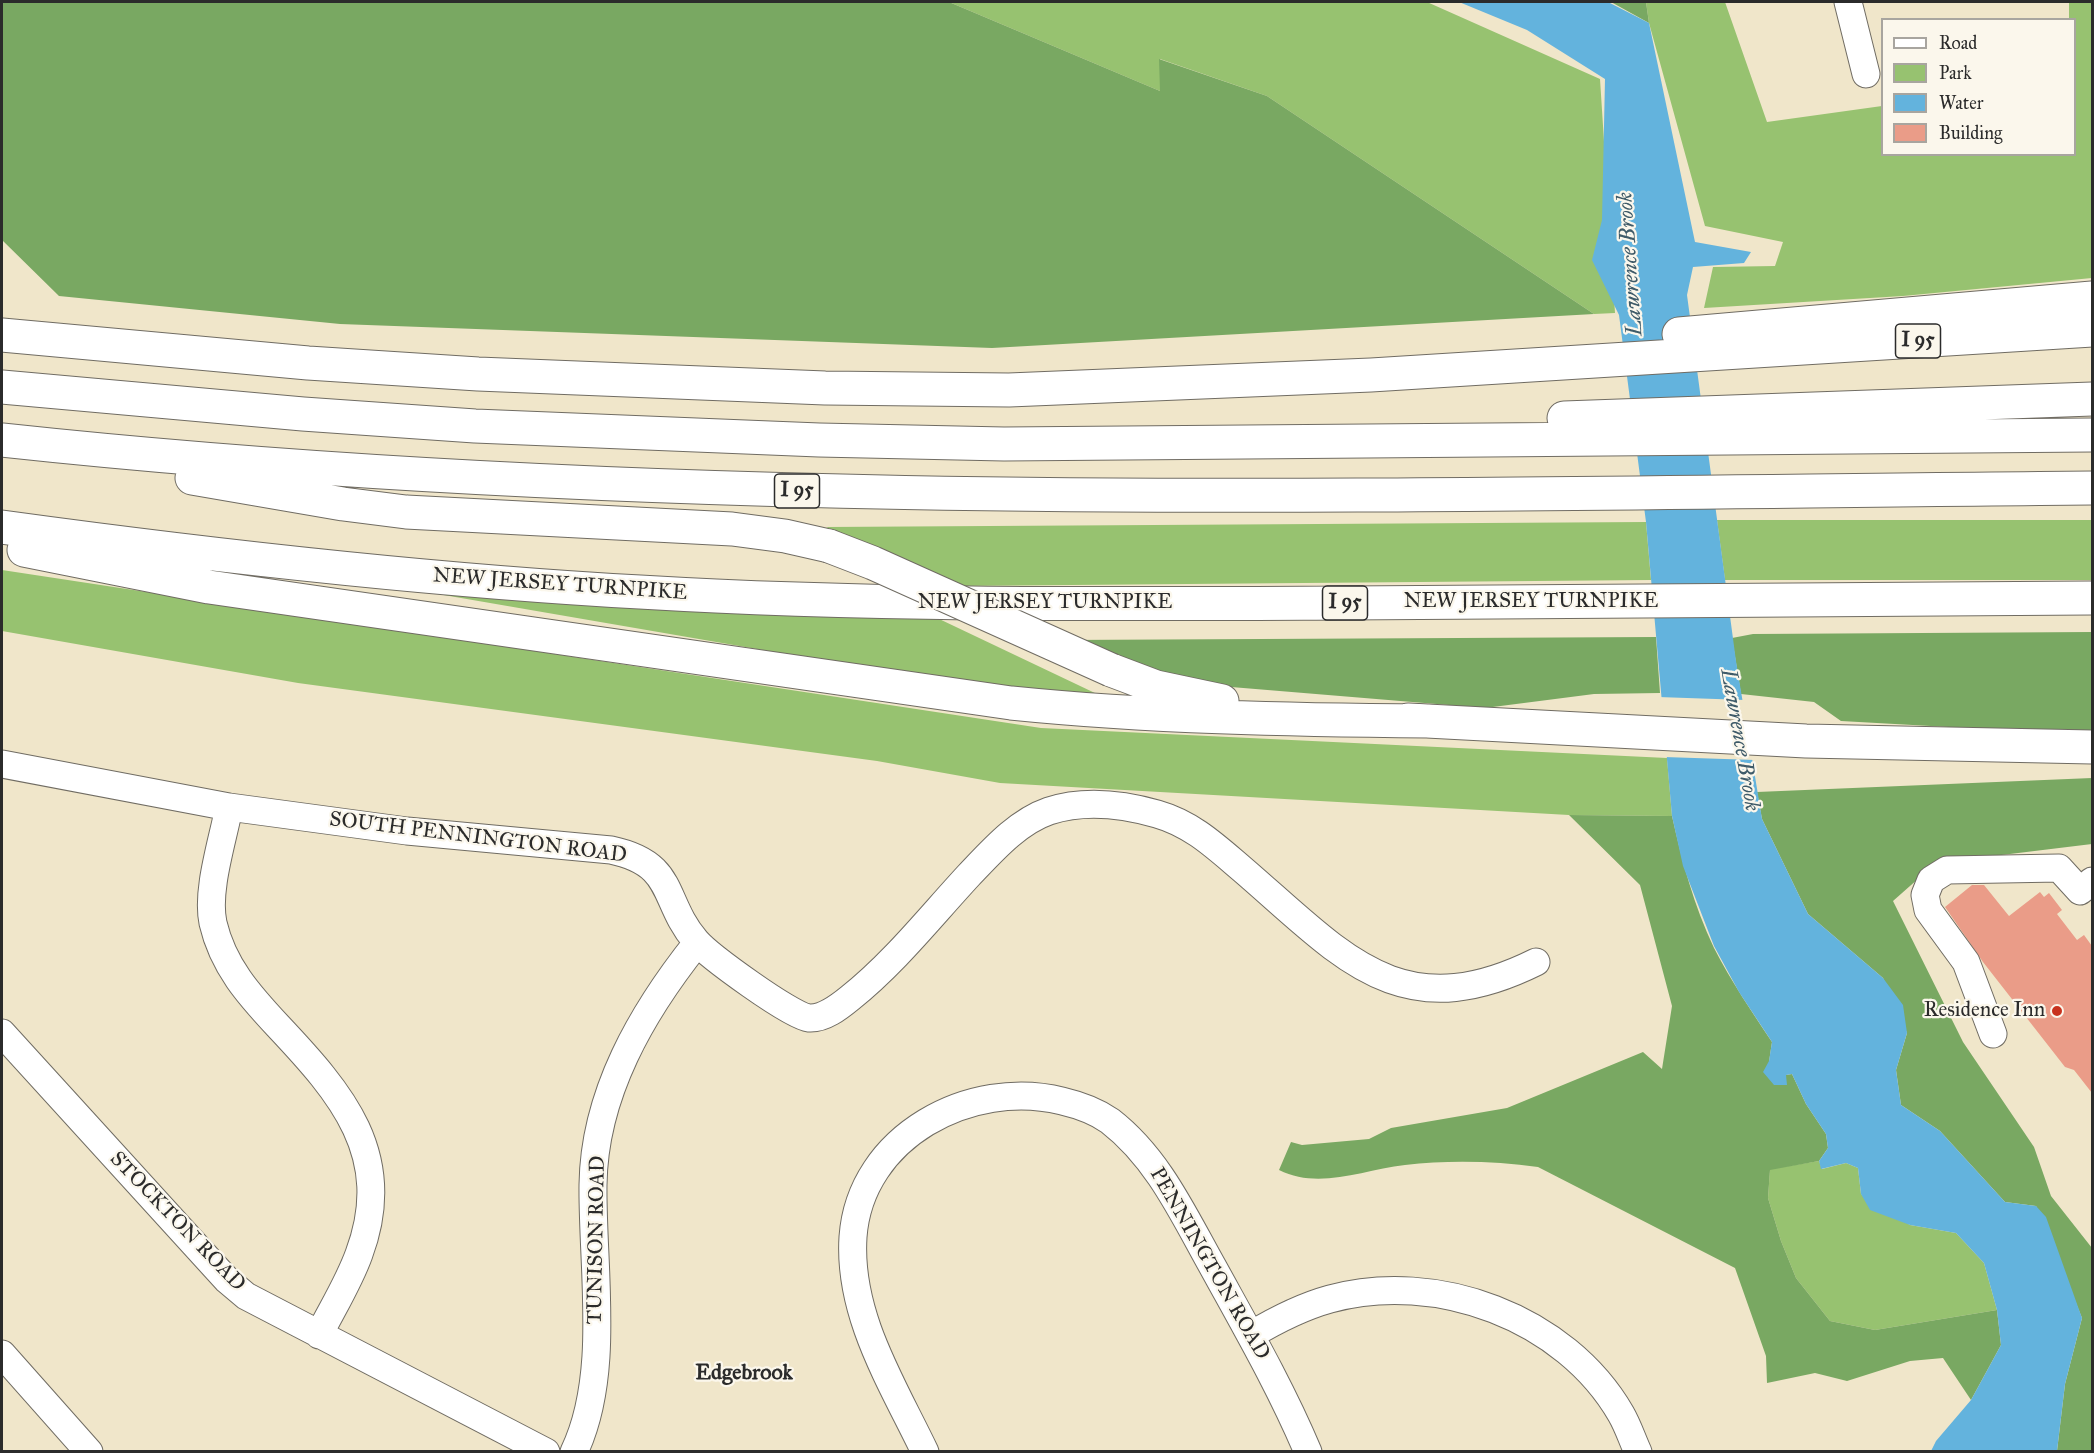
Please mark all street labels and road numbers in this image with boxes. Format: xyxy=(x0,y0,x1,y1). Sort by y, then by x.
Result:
road number: I 95 xyxy=(1896,324,1940,358)
road number: I 95 xyxy=(774,474,820,508)
street label: NEW JERSEY TURNPIKE xyxy=(432,564,688,606)
road number: I 95 xyxy=(1322,586,1368,620)
street label: NEW JERSEY TURNPIKE xyxy=(1404,589,1658,615)
street label: NEW JERSEY TURNPIKE xyxy=(918,590,1172,616)
street label: SOUTH PENNINGTON ROAD xyxy=(328,807,628,869)
street label: STOCKTON ROAD xyxy=(104,1147,250,1297)
street label: TUNISON ROAD xyxy=(583,1155,611,1325)
street label: PENNINGTON ROAD xyxy=(1144,1163,1274,1365)

